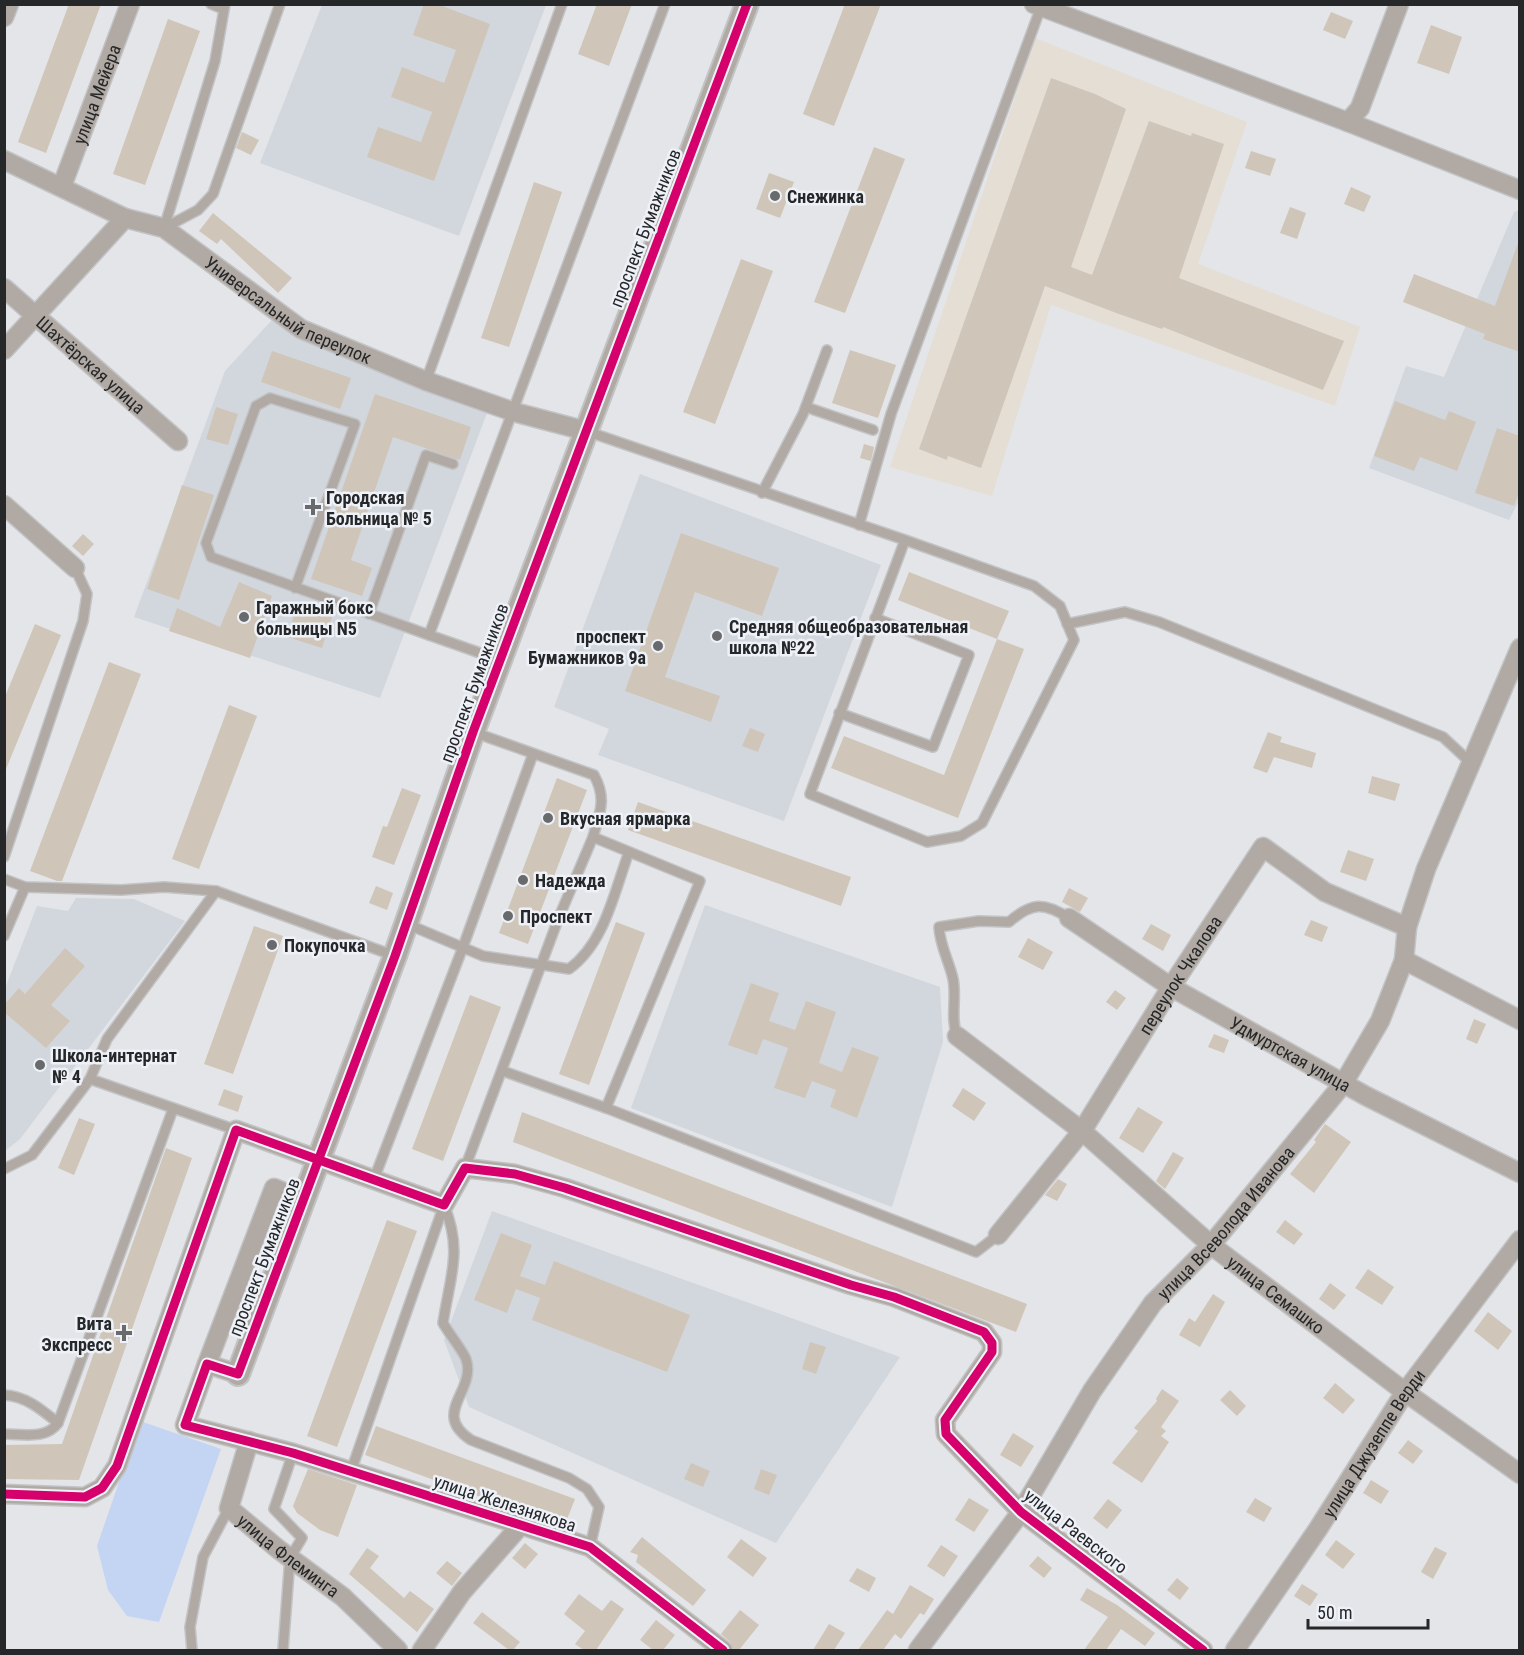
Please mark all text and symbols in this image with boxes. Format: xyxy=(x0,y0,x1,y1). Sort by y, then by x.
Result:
street label: улица Мейера xyxy=(68,41,124,147)
street label: проспект Бумажников xyxy=(605,146,685,310)
place label: Снежинка xyxy=(787,186,864,207)
marker: Снежинка xyxy=(768,189,782,203)
street label: Универсальный переулок xyxy=(201,251,375,368)
street label: Шахтёрская улица xyxy=(33,311,150,418)
place label: Городская Больница № 5 xyxy=(326,487,432,529)
marker: Городская Больница № 5 xyxy=(304,498,322,516)
place label: Гаражный бокс больницы N5 xyxy=(256,597,373,639)
street label: проспект Бумажников xyxy=(435,601,513,765)
marker: Гаражный бокс больницы N5 xyxy=(237,610,251,624)
place label: Средняя общеобразовательная школа №22 xyxy=(729,616,968,658)
place label: проспект Бумажников 9а xyxy=(528,626,646,668)
marker: Средняя общеобразовательная школа №22 xyxy=(710,629,724,643)
marker: проспект Бумажников 9а xyxy=(651,639,665,653)
place label: Вкусная ярмарка xyxy=(560,808,691,829)
marker: Вкусная ярмарка xyxy=(541,811,555,825)
place label: Надежда xyxy=(535,870,605,891)
marker: Надежда xyxy=(516,873,530,887)
place label: Проспект xyxy=(520,906,592,927)
marker: Проспект xyxy=(501,909,515,923)
street label: переулок Чкалова xyxy=(1134,911,1226,1038)
place label: Покупочка xyxy=(284,935,365,956)
marker: Покупочка xyxy=(265,938,279,952)
street label: Удмуртская улица xyxy=(1226,1012,1355,1096)
place label: Школа-интернат № 4 xyxy=(52,1045,177,1087)
marker: Школа-интернат № 4 xyxy=(33,1058,47,1072)
street label: улица Всеволода Иванова xyxy=(1153,1142,1298,1303)
street label: проспект Бумажников xyxy=(224,1175,304,1339)
street label: улица Семашко xyxy=(1223,1251,1329,1338)
place label: Вита Экспресс xyxy=(42,1313,112,1355)
marker: Вита Экспресс xyxy=(117,1326,131,1340)
street label: улица Джузеппе Верди xyxy=(1318,1365,1429,1521)
street label: улица Железнякова xyxy=(431,1470,579,1536)
street label: улица Раевского xyxy=(1020,1484,1132,1578)
street label: улица Флеминга xyxy=(233,1509,343,1601)
scale bar xyxy=(1308,1592,1428,1630)
text: 50 m xyxy=(1317,1602,1352,1623)

